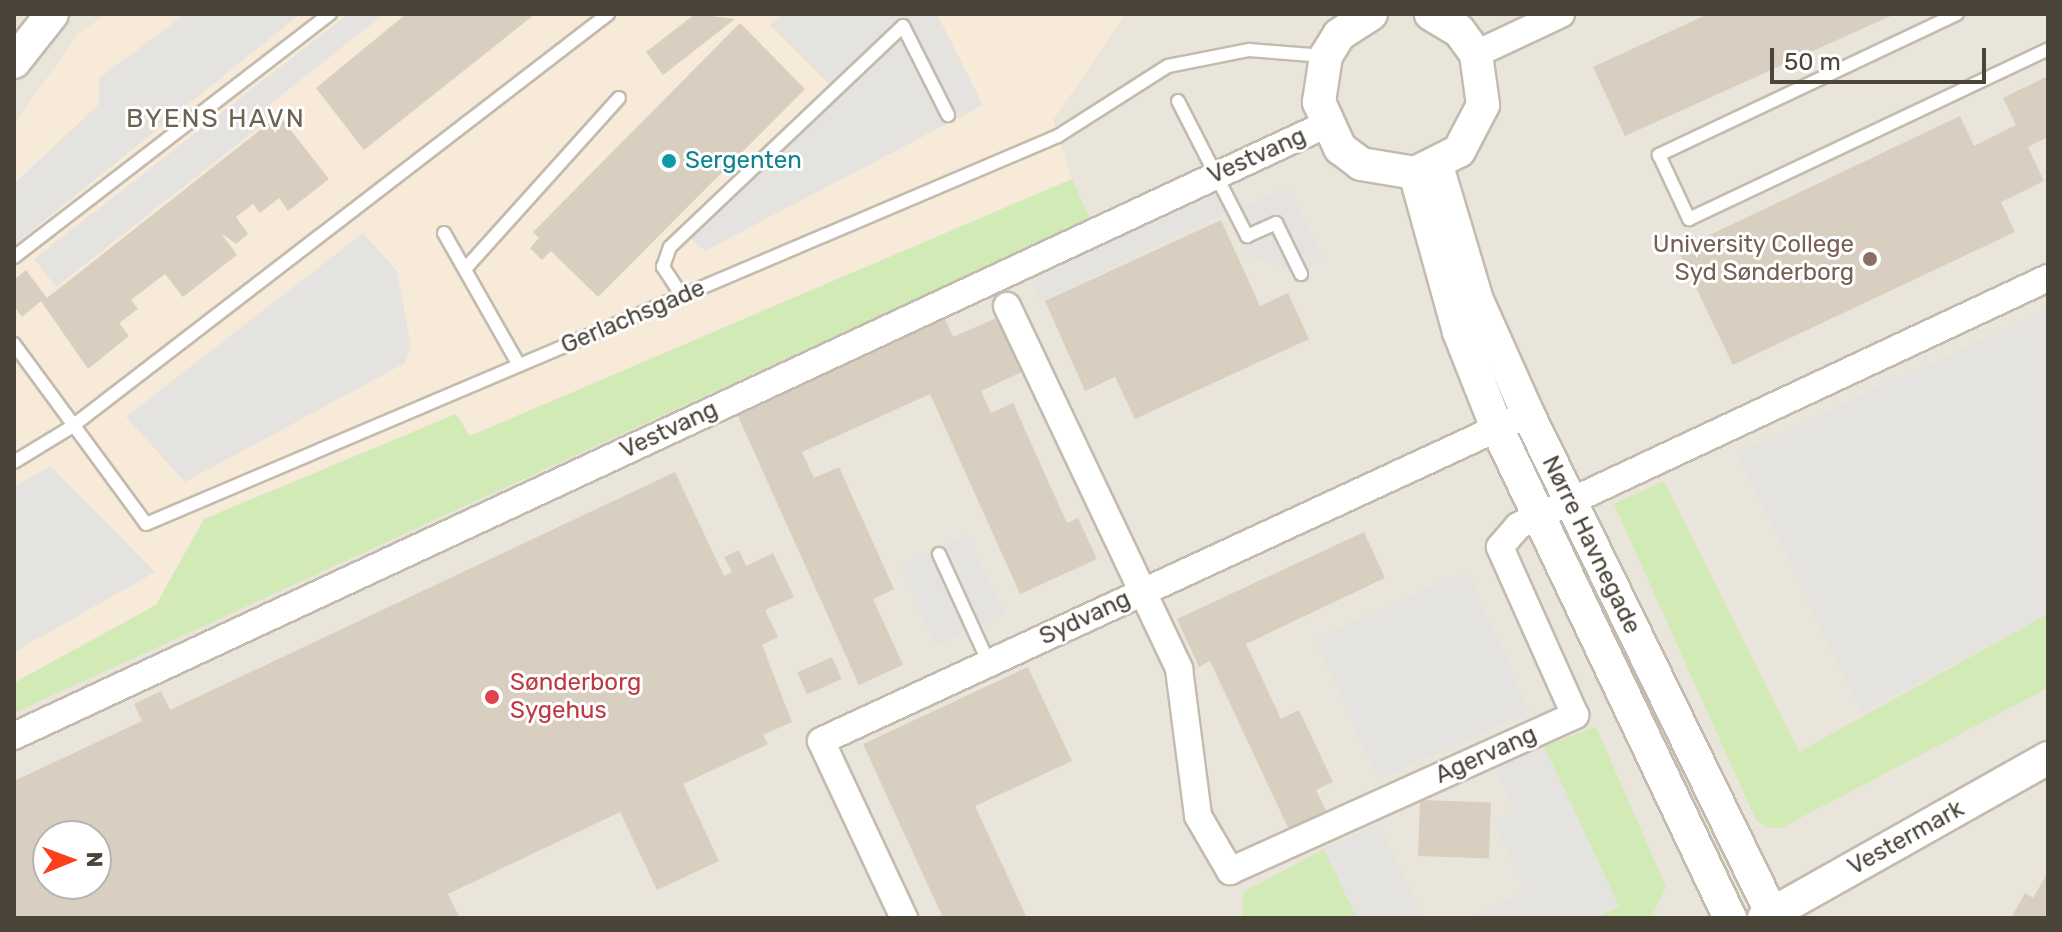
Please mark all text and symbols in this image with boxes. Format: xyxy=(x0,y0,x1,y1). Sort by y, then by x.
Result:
scale bar xyxy=(1774,32,1990,82)
text: 50 m xyxy=(1784,48,1841,76)
district label: BYENS HAVN xyxy=(126,103,306,135)
street label: Vestvang xyxy=(1203,122,1311,190)
place label: Sergenten xyxy=(685,147,802,175)
marker: Sergenten xyxy=(660,152,678,170)
place label: University College Syd Sønderborg xyxy=(1652,231,1854,287)
marker: University College Syd Sønderborg xyxy=(1861,250,1879,268)
street label: Gerlachsgade xyxy=(557,274,709,360)
street label: Vestvang xyxy=(616,395,722,465)
street label: Nørre Havnegade xyxy=(1535,451,1647,639)
street label: Sydvang xyxy=(1035,584,1135,652)
place label: Sønderborg Sygehus xyxy=(510,669,641,725)
marker: Sønderborg Sygehus xyxy=(481,686,503,708)
street label: Agervang xyxy=(1431,720,1541,790)
street label: Vestermark xyxy=(1843,794,1969,882)
north arrow xyxy=(32,820,112,900)
text: N xyxy=(81,851,108,868)

